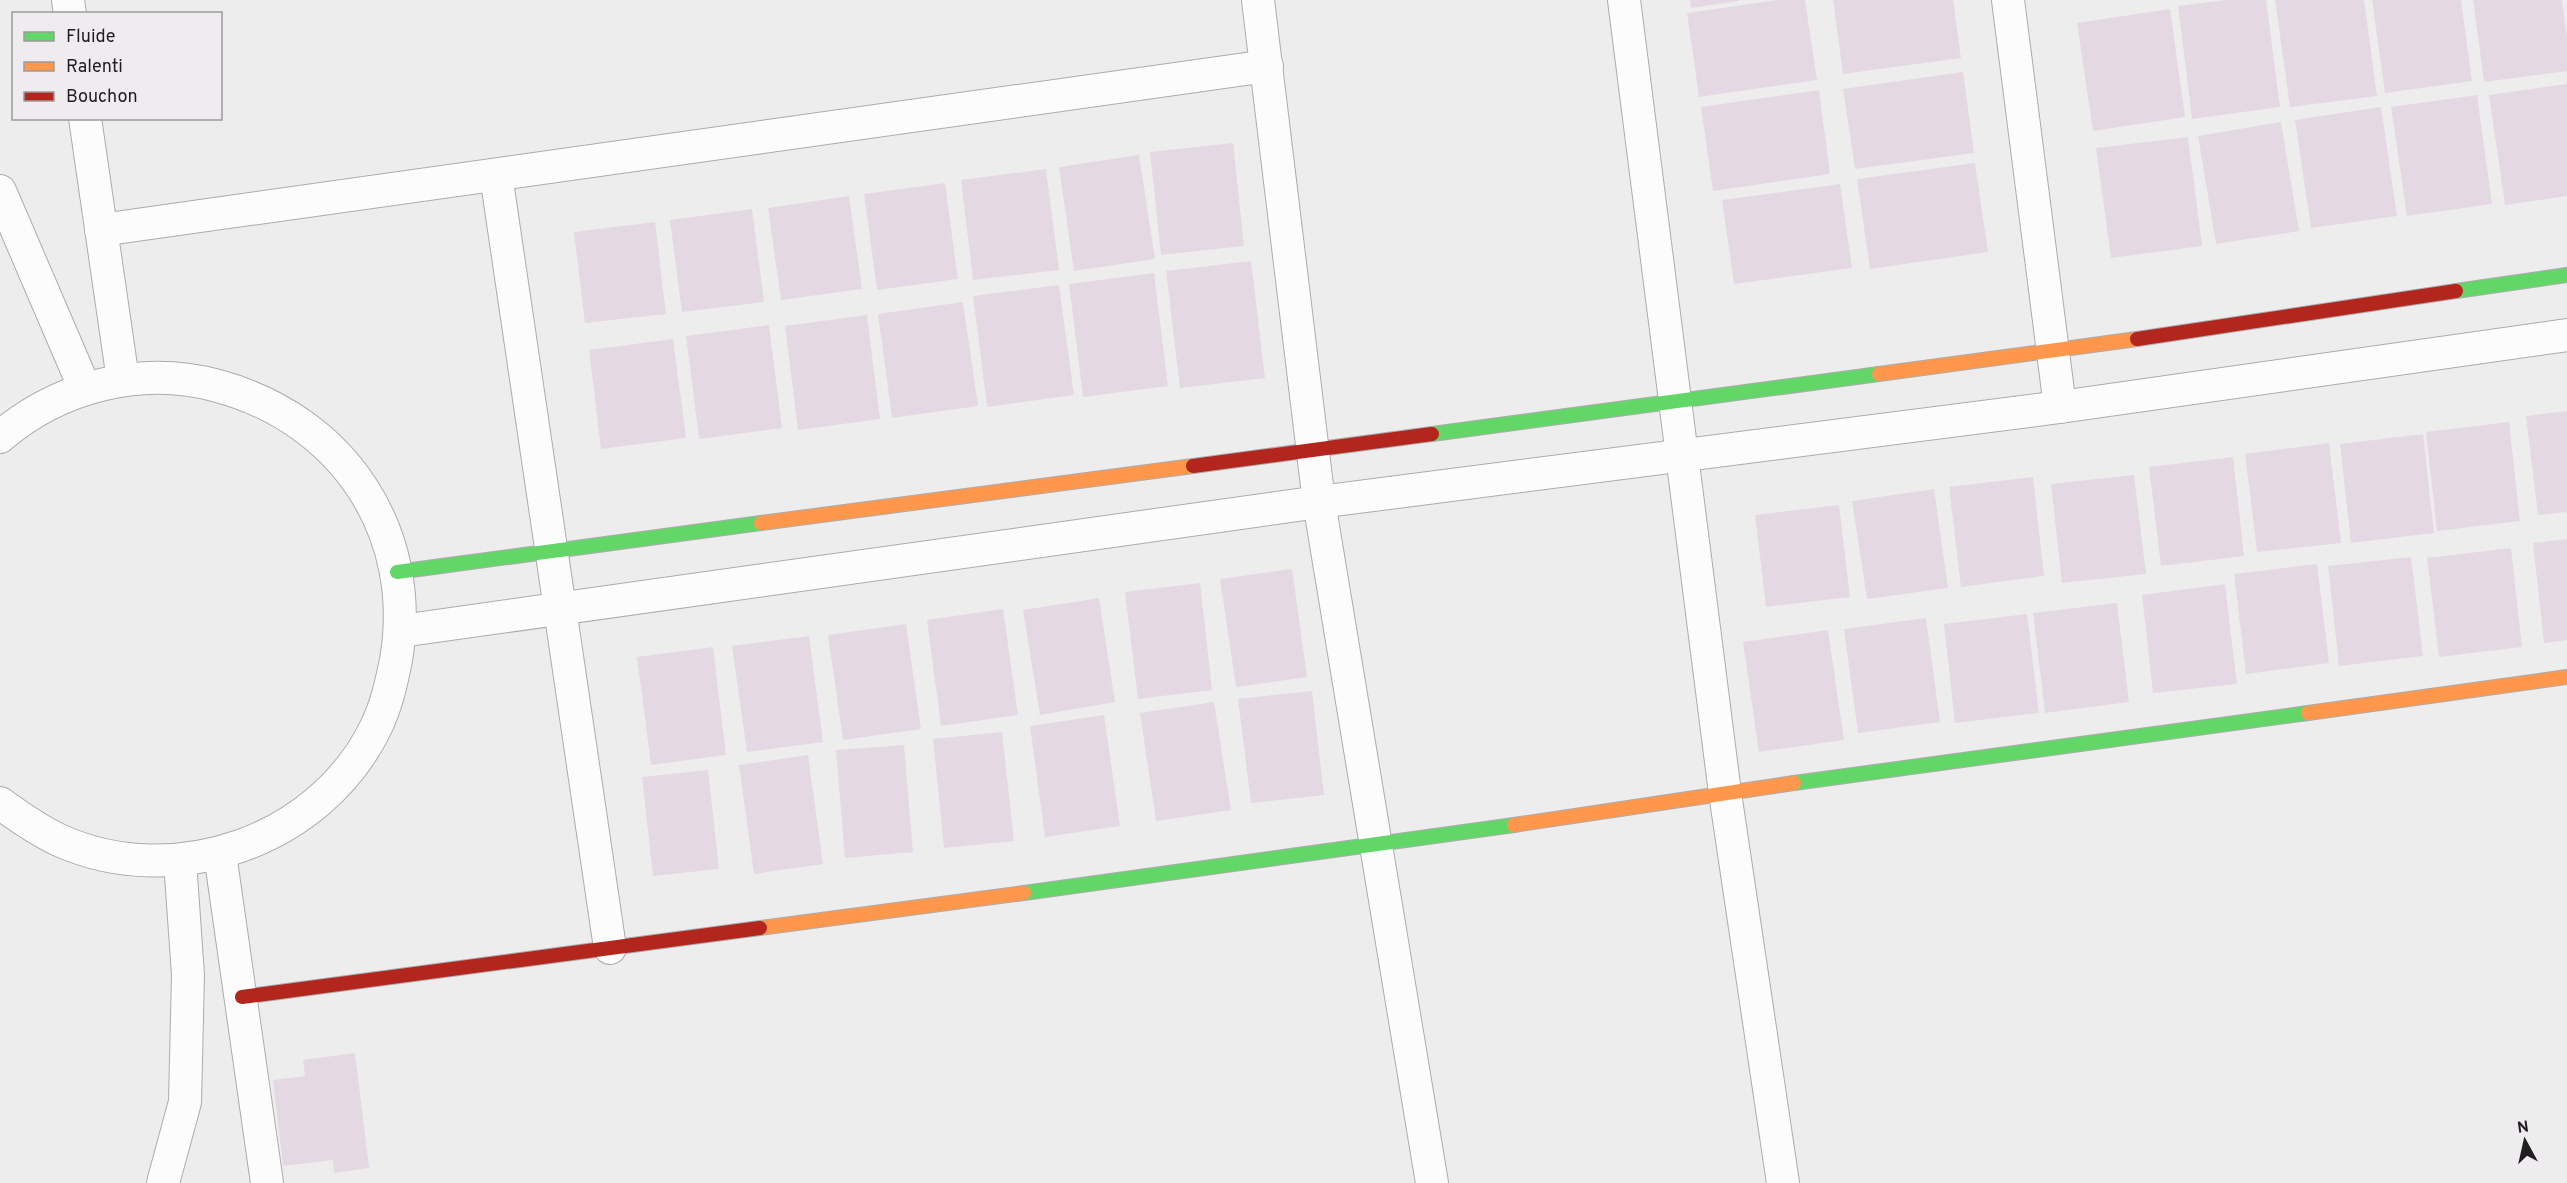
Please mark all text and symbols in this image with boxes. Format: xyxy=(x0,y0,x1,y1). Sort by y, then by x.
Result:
legend xyxy=(12,12,222,120)
text: Fluide xyxy=(66,26,115,49)
text: Ralenti xyxy=(66,56,123,79)
text: Bouchon xyxy=(66,86,138,109)
north arrow xyxy=(2495,1111,2555,1171)
text: N xyxy=(2516,1117,2530,1139)

